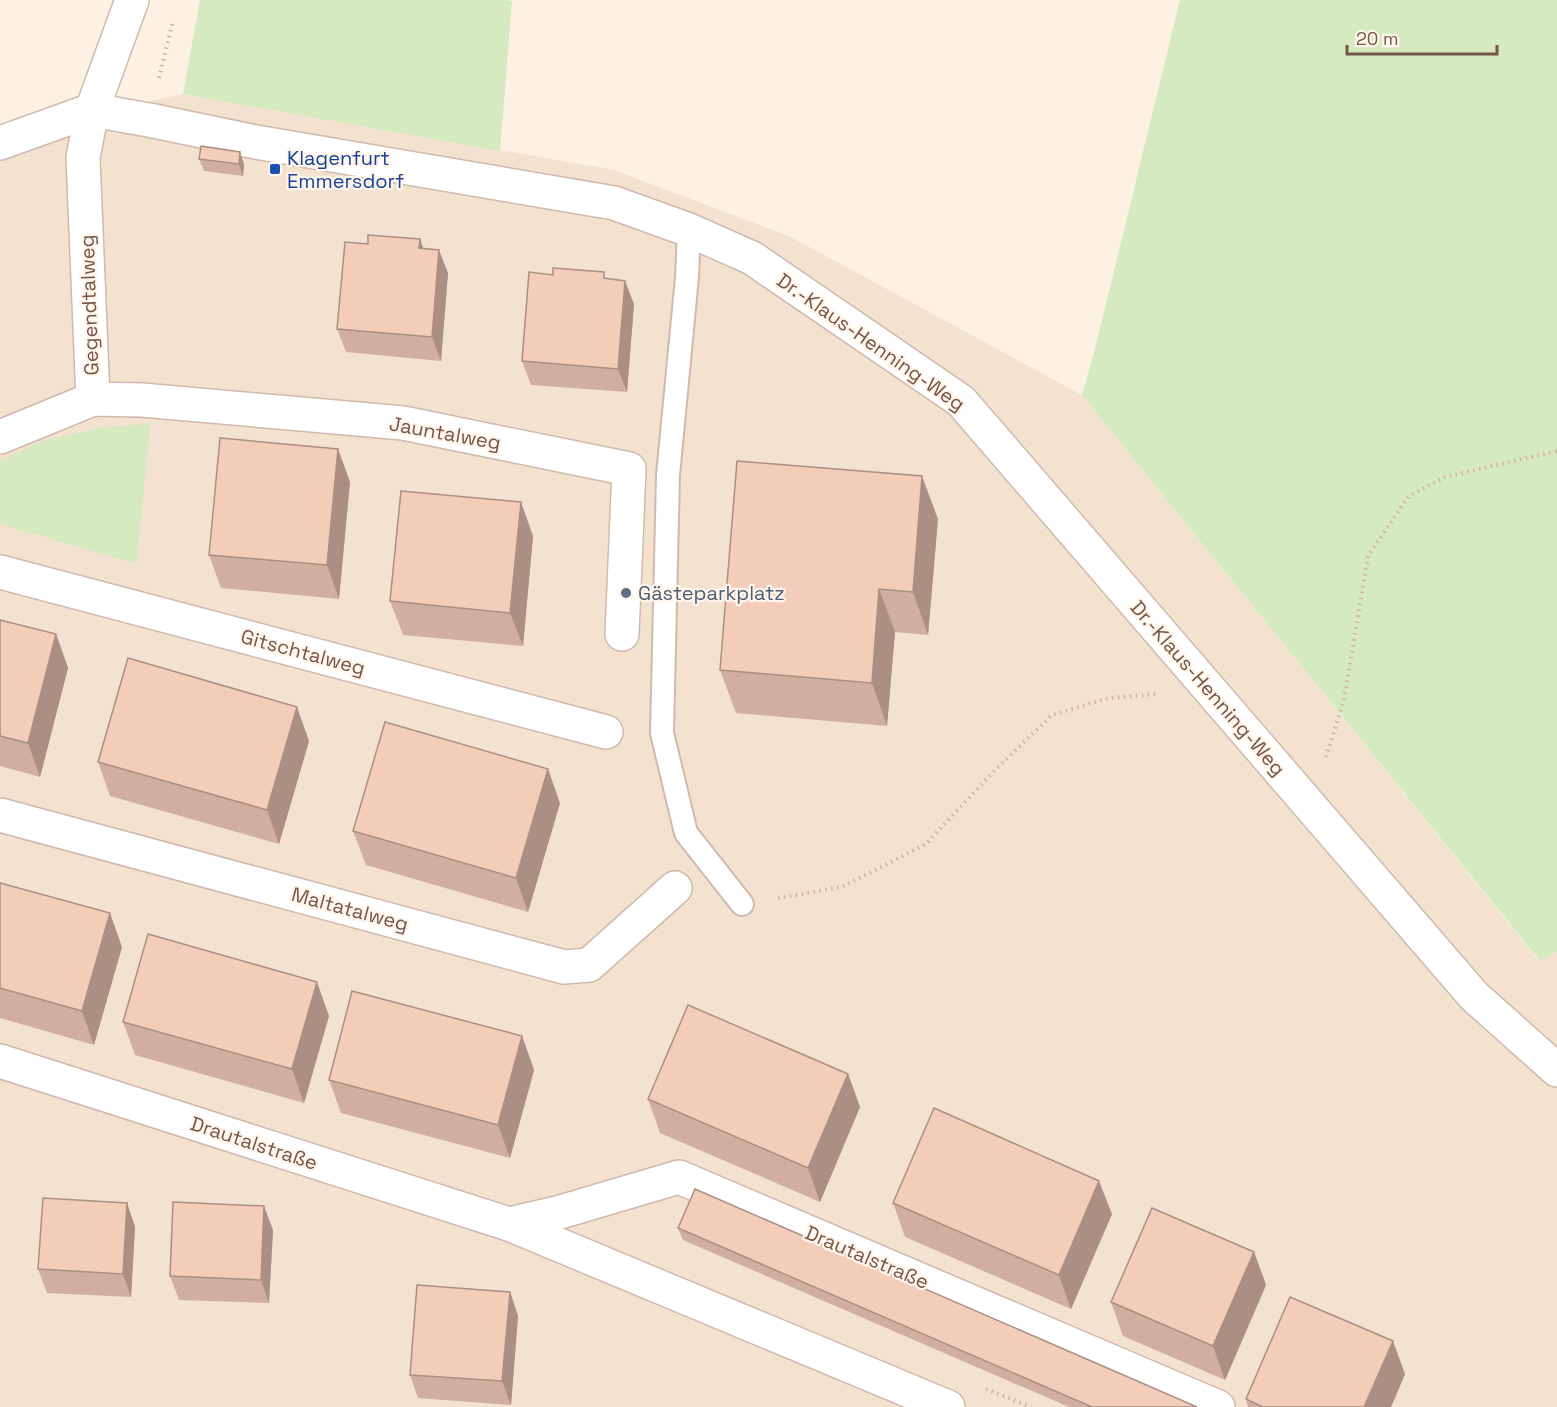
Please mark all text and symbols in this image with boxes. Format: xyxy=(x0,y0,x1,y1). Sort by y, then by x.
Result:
scale bar xyxy=(1347,18,1497,56)
text: 20 m xyxy=(1356,27,1399,50)
place label: Klagenfurt Emmersdorf xyxy=(287,145,404,194)
marker: Klagenfurt Emmersdorf xyxy=(268,162,282,176)
street label: Gegendtalweg xyxy=(74,234,104,376)
street label: Dr.-Klaus-Henning-Weg xyxy=(772,267,970,417)
street label: Jauntalweg xyxy=(387,410,503,456)
place label: Gästeparkplatz xyxy=(638,580,785,606)
marker: Gästeparkplatz xyxy=(619,586,633,600)
street label: Dr.-Klaus-Henning-Weg xyxy=(1125,595,1291,781)
street label: Gitschtalweg xyxy=(238,623,368,681)
street label: Maltatalweg xyxy=(289,881,411,937)
street label: Drautalstraße xyxy=(187,1110,321,1176)
street label: Drautalstraße xyxy=(801,1219,933,1295)

